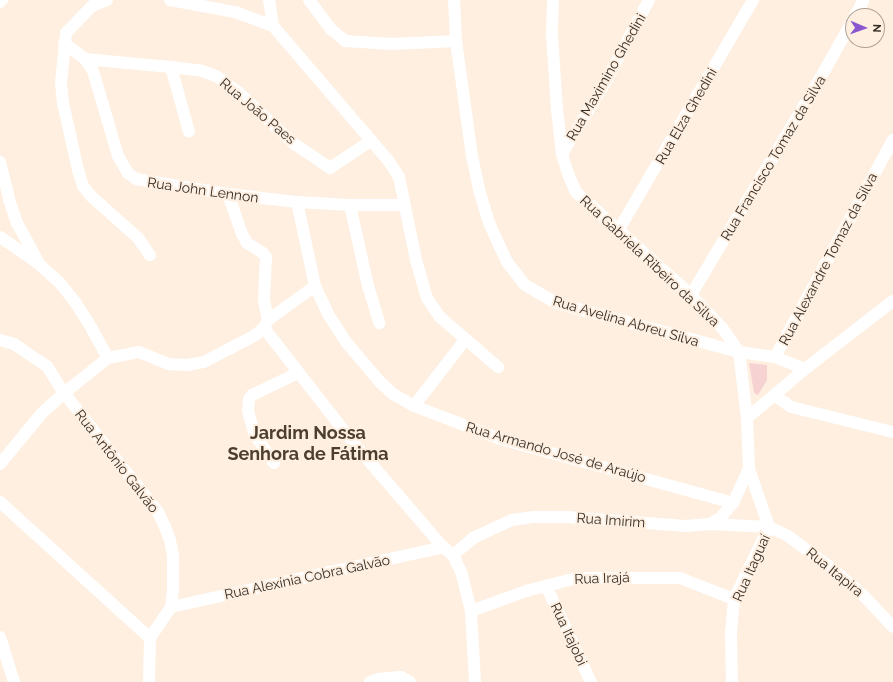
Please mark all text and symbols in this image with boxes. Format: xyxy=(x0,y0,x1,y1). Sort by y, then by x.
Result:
north arrow xyxy=(845,8,885,48)
street label: Rua Maximino Ghedini xyxy=(563,11,649,143)
text: N xyxy=(870,24,883,33)
street label: Rua Elza Ghedini xyxy=(652,65,720,167)
street label: Rua Francisco Tomaz da Silva xyxy=(717,72,829,244)
street label: Rua João Paes xyxy=(216,74,300,148)
street label: Rua Alexandre Tomaz da Silva xyxy=(775,169,881,349)
street label: Rua John Lennon xyxy=(146,174,260,206)
street label: Rua Gabriela Ribeiro da Silva xyxy=(577,192,723,330)
street label: Rua Avelina Abreu Silva xyxy=(551,292,701,350)
street label: Rua Antônio Galvão xyxy=(71,406,163,516)
street label: Rua Armando José de Araújo xyxy=(463,418,649,486)
district label: Jardim Nossa Senhora de Fátima xyxy=(227,423,389,466)
street label: Rua Imirim xyxy=(576,509,646,531)
street label: Rua Itaguaí xyxy=(729,532,773,604)
street label: Rua Itapira xyxy=(803,544,867,600)
street label: Rua Alexínia Cobra Galvão xyxy=(222,551,392,603)
street label: Rua Irajá xyxy=(574,569,630,587)
street label: Rua Itajobi xyxy=(547,600,591,668)

